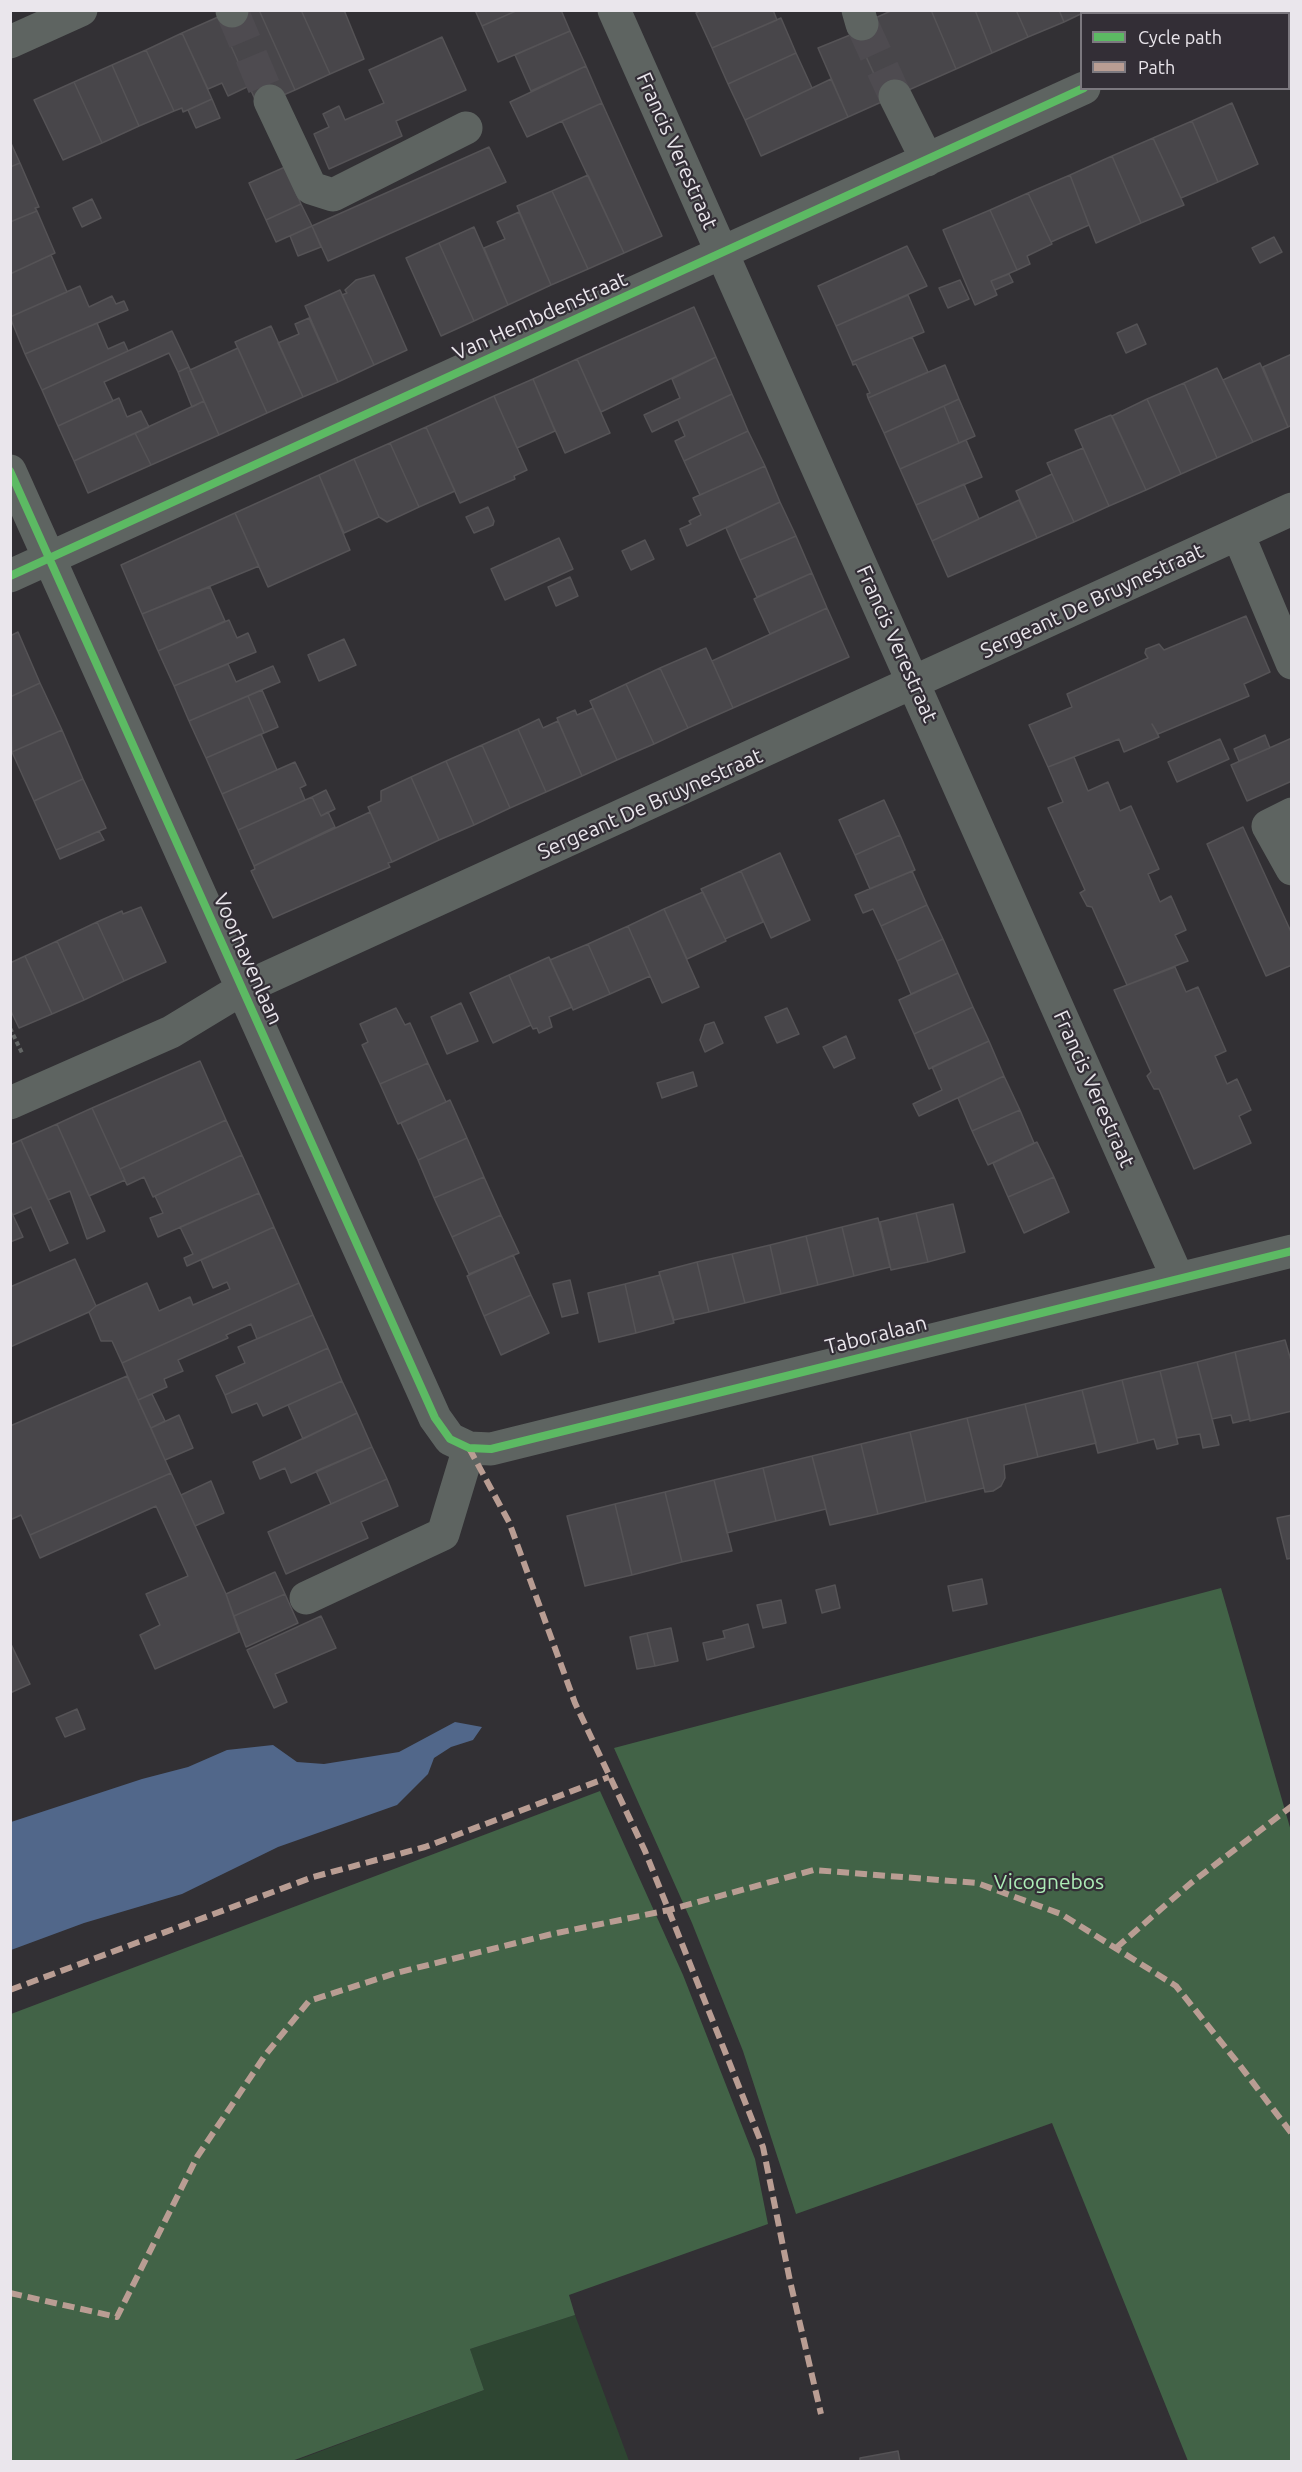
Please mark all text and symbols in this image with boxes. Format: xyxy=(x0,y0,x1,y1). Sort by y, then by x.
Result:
legend xyxy=(1080,12,1290,90)
text: Cycle path xyxy=(1138,27,1222,47)
text: Path xyxy=(1138,57,1175,77)
street label: Francis Verestraat xyxy=(631,69,723,233)
street label: Van Hembdenstraat xyxy=(449,266,631,366)
street label: Sergeant De Bruynestraat xyxy=(976,538,1208,664)
street label: Francis Verestraat xyxy=(851,562,943,726)
street label: Sergeant De Bruynestraat xyxy=(534,743,766,865)
street label: Voorhavenlaan xyxy=(208,890,288,1028)
street label: Francis Verestraat xyxy=(1048,1007,1140,1171)
street label: Taboralaan xyxy=(822,1310,930,1360)
park label: Vicognebos xyxy=(994,1869,1104,1895)

